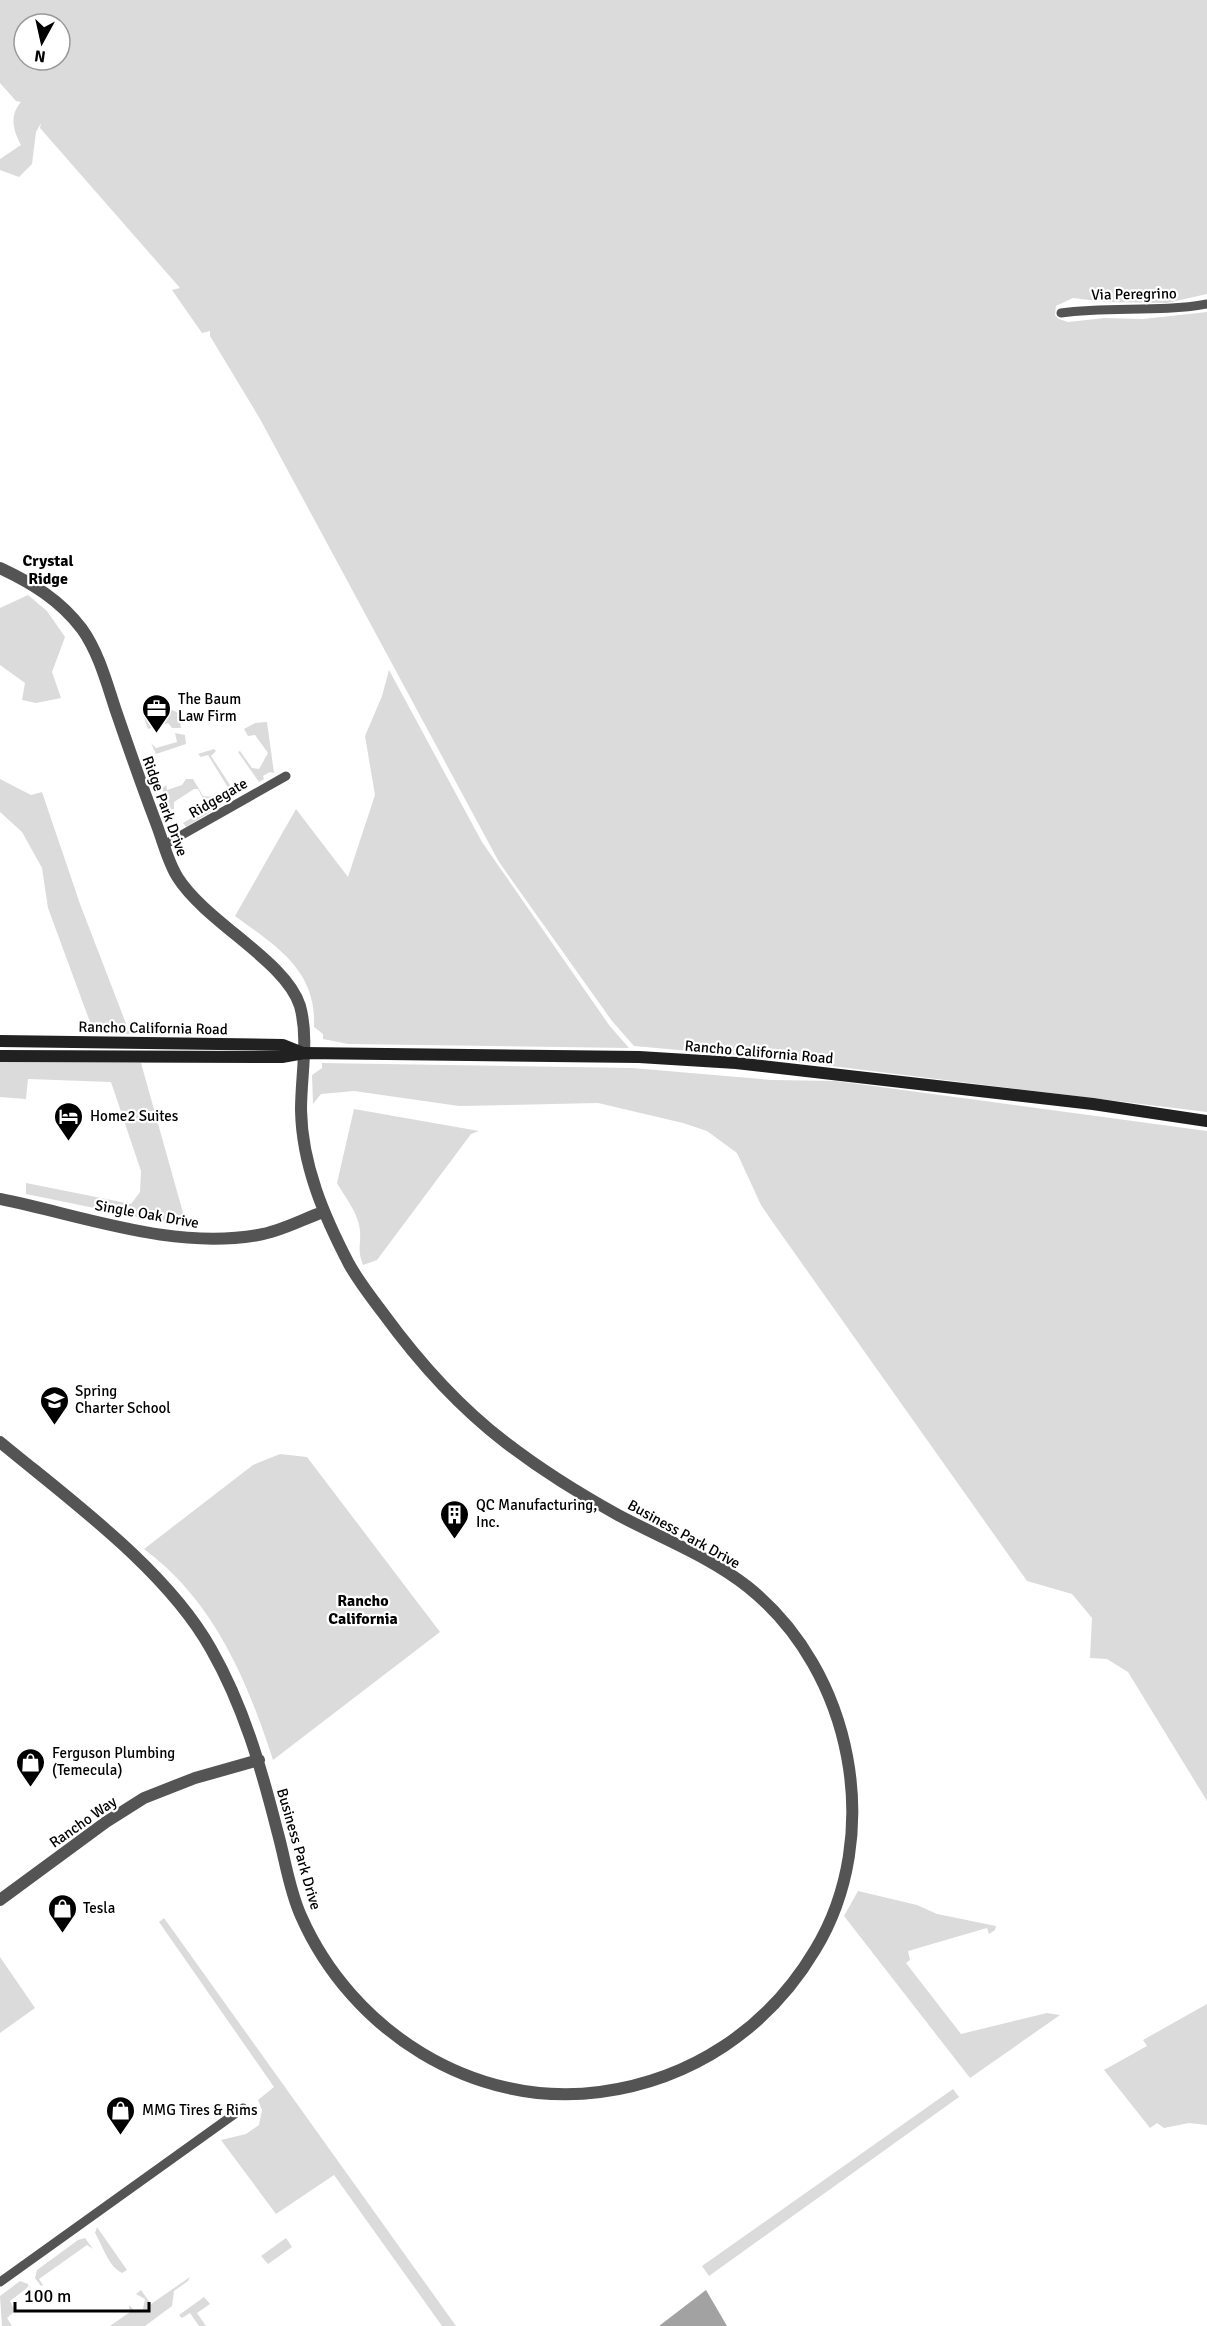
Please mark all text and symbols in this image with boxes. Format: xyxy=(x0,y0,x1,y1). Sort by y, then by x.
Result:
north arrow xyxy=(12,12,72,72)
text: N xyxy=(33,45,47,67)
street label: Via Peregrino xyxy=(1091,284,1177,304)
district label: Crystal Ridge xyxy=(23,551,73,589)
place label: The Baum Law Firm xyxy=(178,690,241,725)
office icon: The Baum Law Firm xyxy=(141,692,173,734)
street label: Ridge Park Drive xyxy=(139,753,191,859)
street label: Ridgegate xyxy=(186,774,250,822)
street label: Rancho California Road xyxy=(78,1018,228,1038)
street label: Rancho California Road xyxy=(684,1037,834,1067)
hotel icon: Home2 Suites xyxy=(53,1100,85,1142)
place label: Home2 Suites xyxy=(90,1107,179,1125)
street label: Single Oak Drive xyxy=(94,1196,200,1232)
place label: Spring Charter School xyxy=(75,1382,171,1417)
school or university icon: Spring Charter School xyxy=(38,1384,70,1426)
place label: QC Manufacturing, Inc. xyxy=(476,1496,597,1531)
street label: Business Park Drive xyxy=(625,1496,743,1572)
building icon: QC Manufacturing, Inc. xyxy=(439,1498,471,1540)
district label: Rancho California xyxy=(328,1591,398,1629)
place label: Ferguson Plumbing (Temecula) xyxy=(52,1744,175,1779)
shop icon: Ferguson Plumbing (Temecula) xyxy=(15,1746,47,1788)
street label: Business Park Drive xyxy=(273,1786,325,1912)
street label: Rancho Way xyxy=(46,1792,120,1852)
shop icon: Tesla xyxy=(46,1892,78,1934)
place label: Tesla xyxy=(83,1899,115,1917)
shop icon: MMG Tires & Rims xyxy=(105,2094,137,2136)
place label: MMG Tires & Rims xyxy=(142,2101,258,2119)
scale bar xyxy=(15,2275,148,2313)
text: 100 m xyxy=(24,2285,71,2307)

